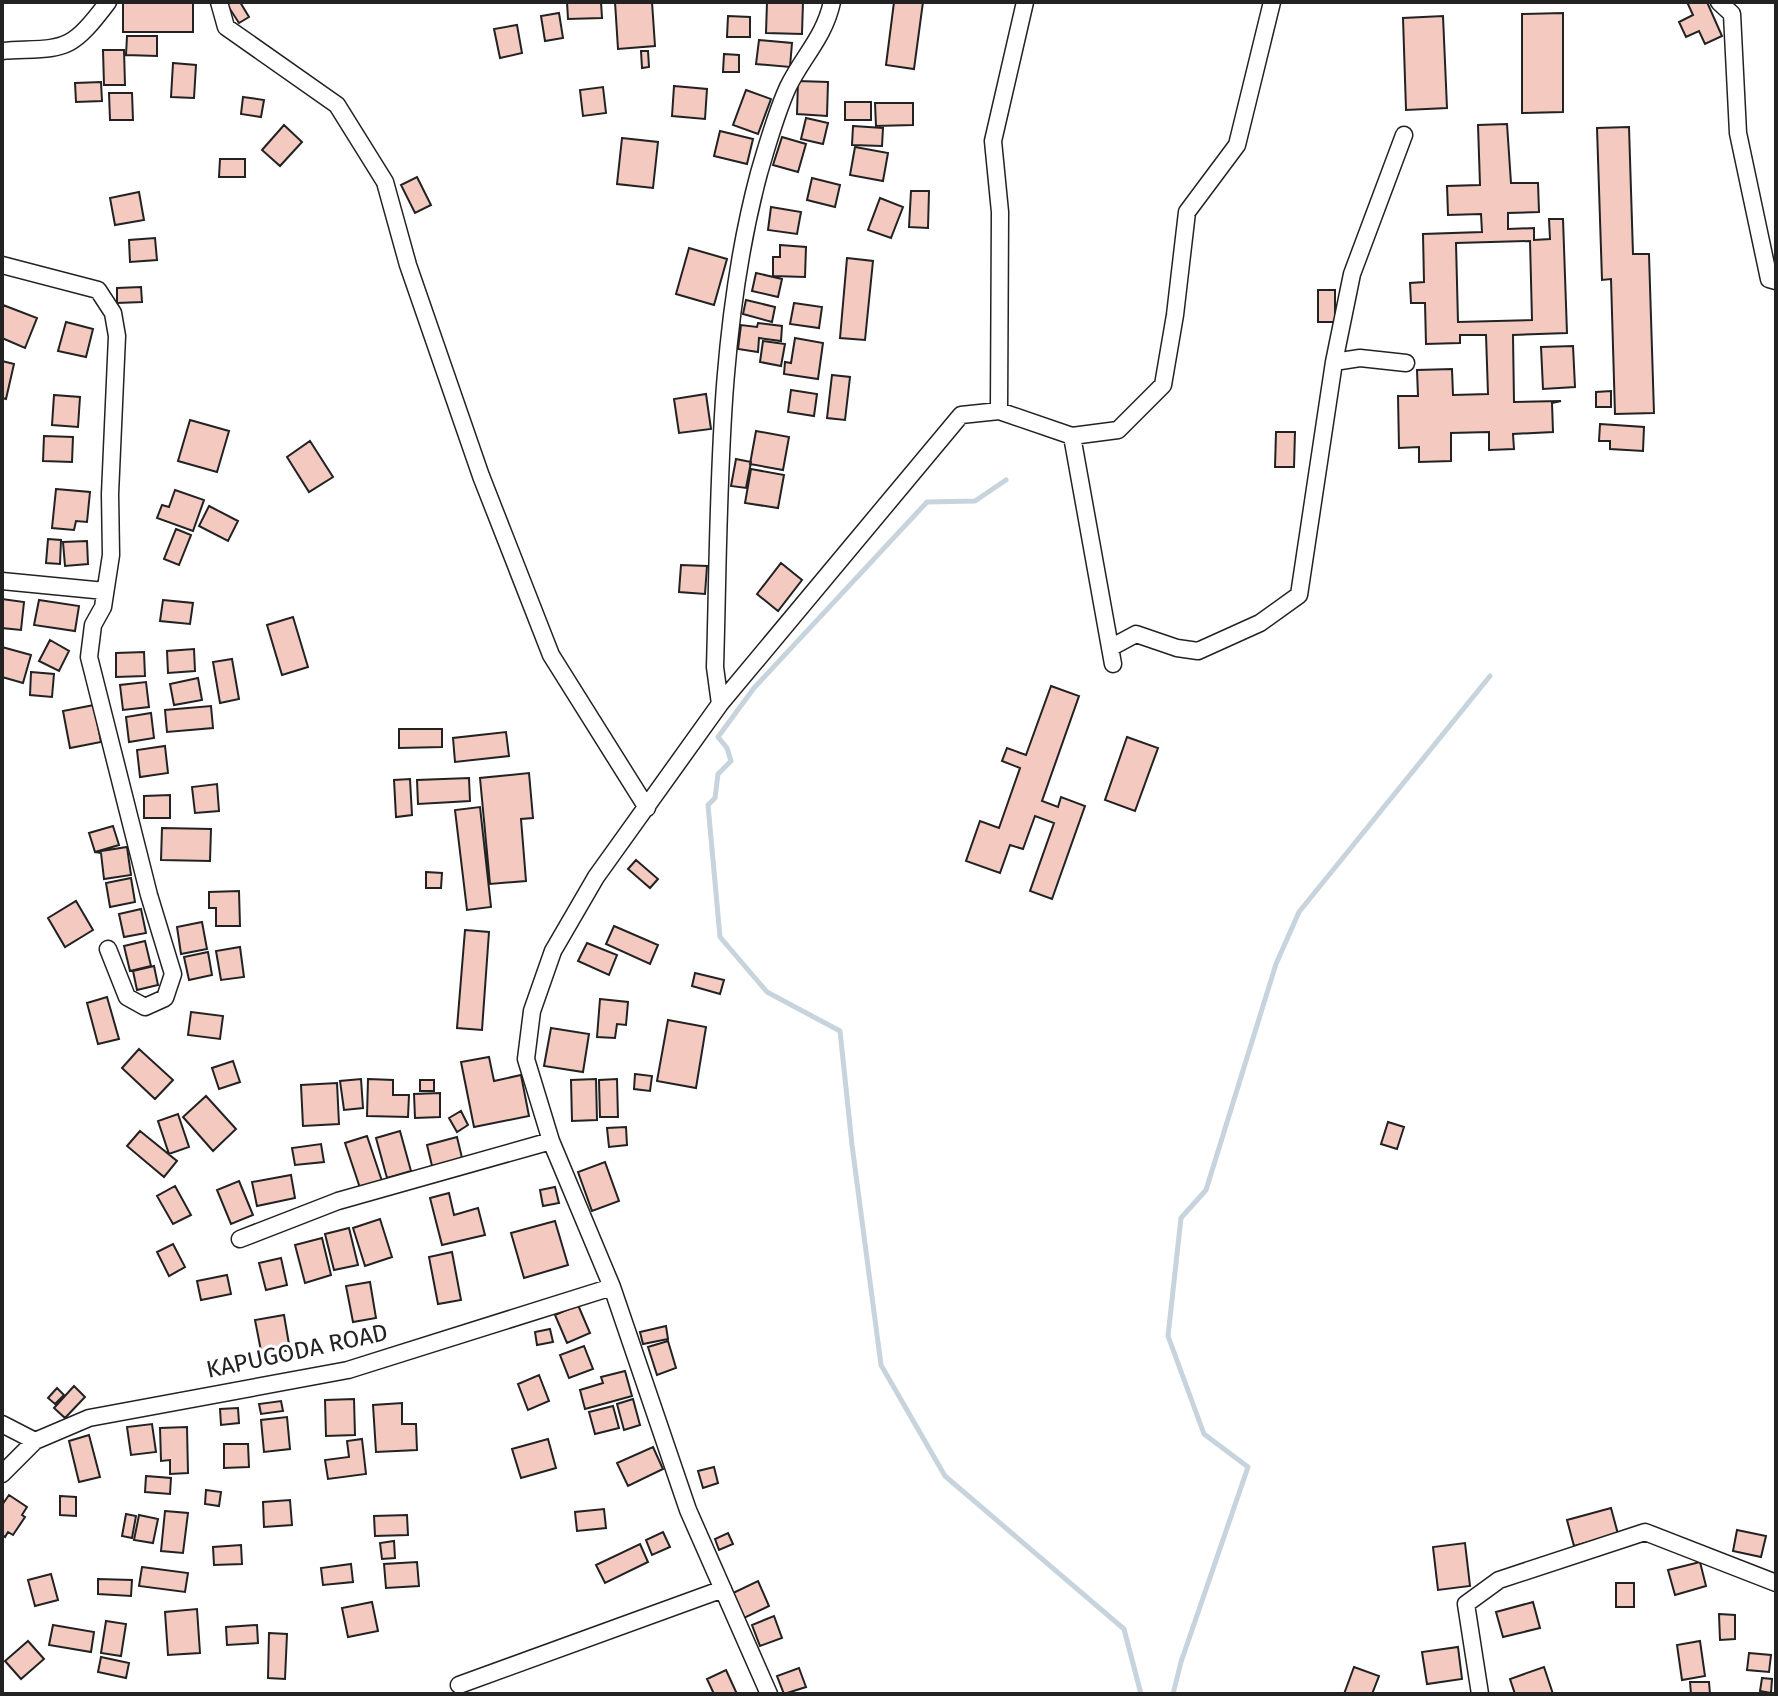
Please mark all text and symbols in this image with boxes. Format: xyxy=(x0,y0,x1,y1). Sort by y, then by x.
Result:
street label: KAPUGODA ROAD xyxy=(204,1318,390,1384)

